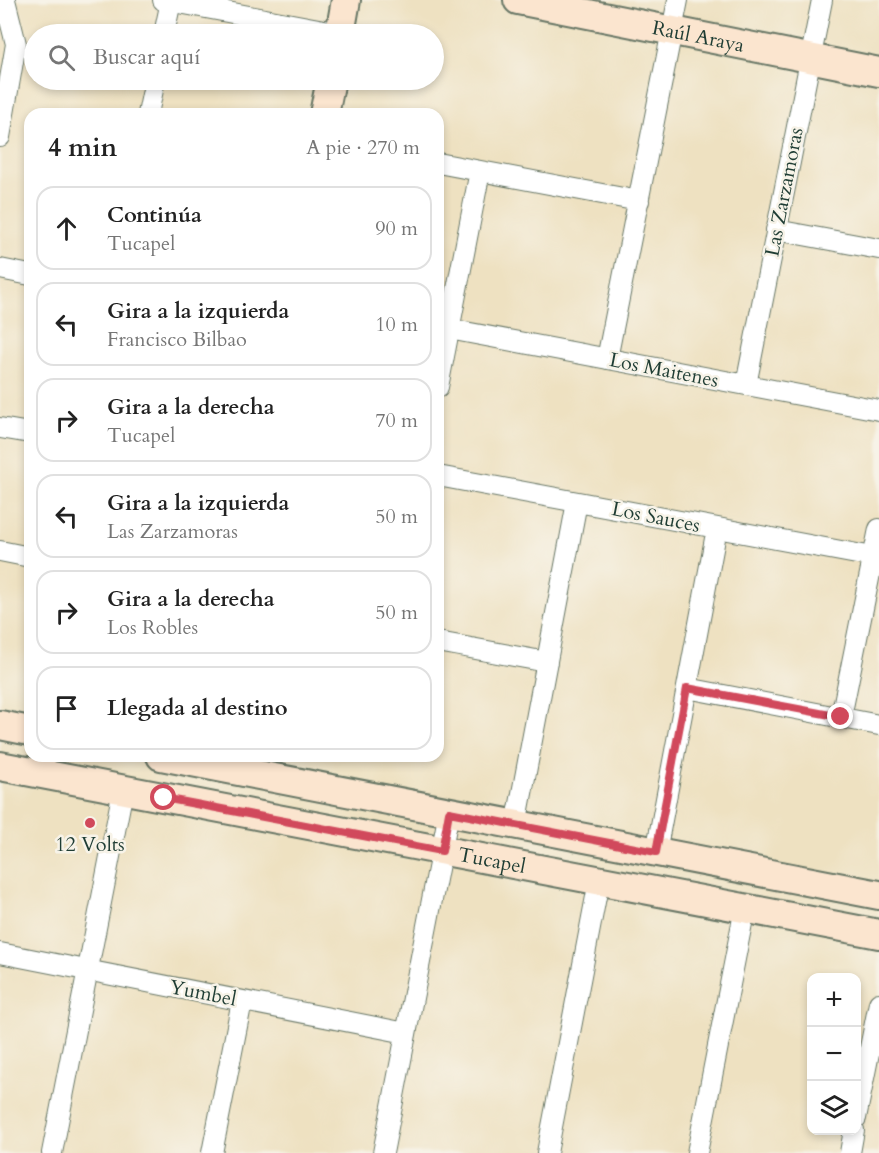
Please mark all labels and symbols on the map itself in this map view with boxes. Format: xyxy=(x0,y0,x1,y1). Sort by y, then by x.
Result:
street label: Raúl Araya xyxy=(650,14,747,58)
street label: Las Zarzamoras xyxy=(758,125,810,259)
street label: Los Maitenes xyxy=(607,346,721,394)
street label: Los Sauces xyxy=(609,495,703,539)
route end xyxy=(827,703,853,729)
route start xyxy=(150,784,176,810)
marker: 12 Volts xyxy=(83,816,97,830)
place label: 12 Volts xyxy=(55,831,125,858)
street label: Tucapel xyxy=(456,840,528,880)
street label: Yumbel xyxy=(167,973,239,1013)

